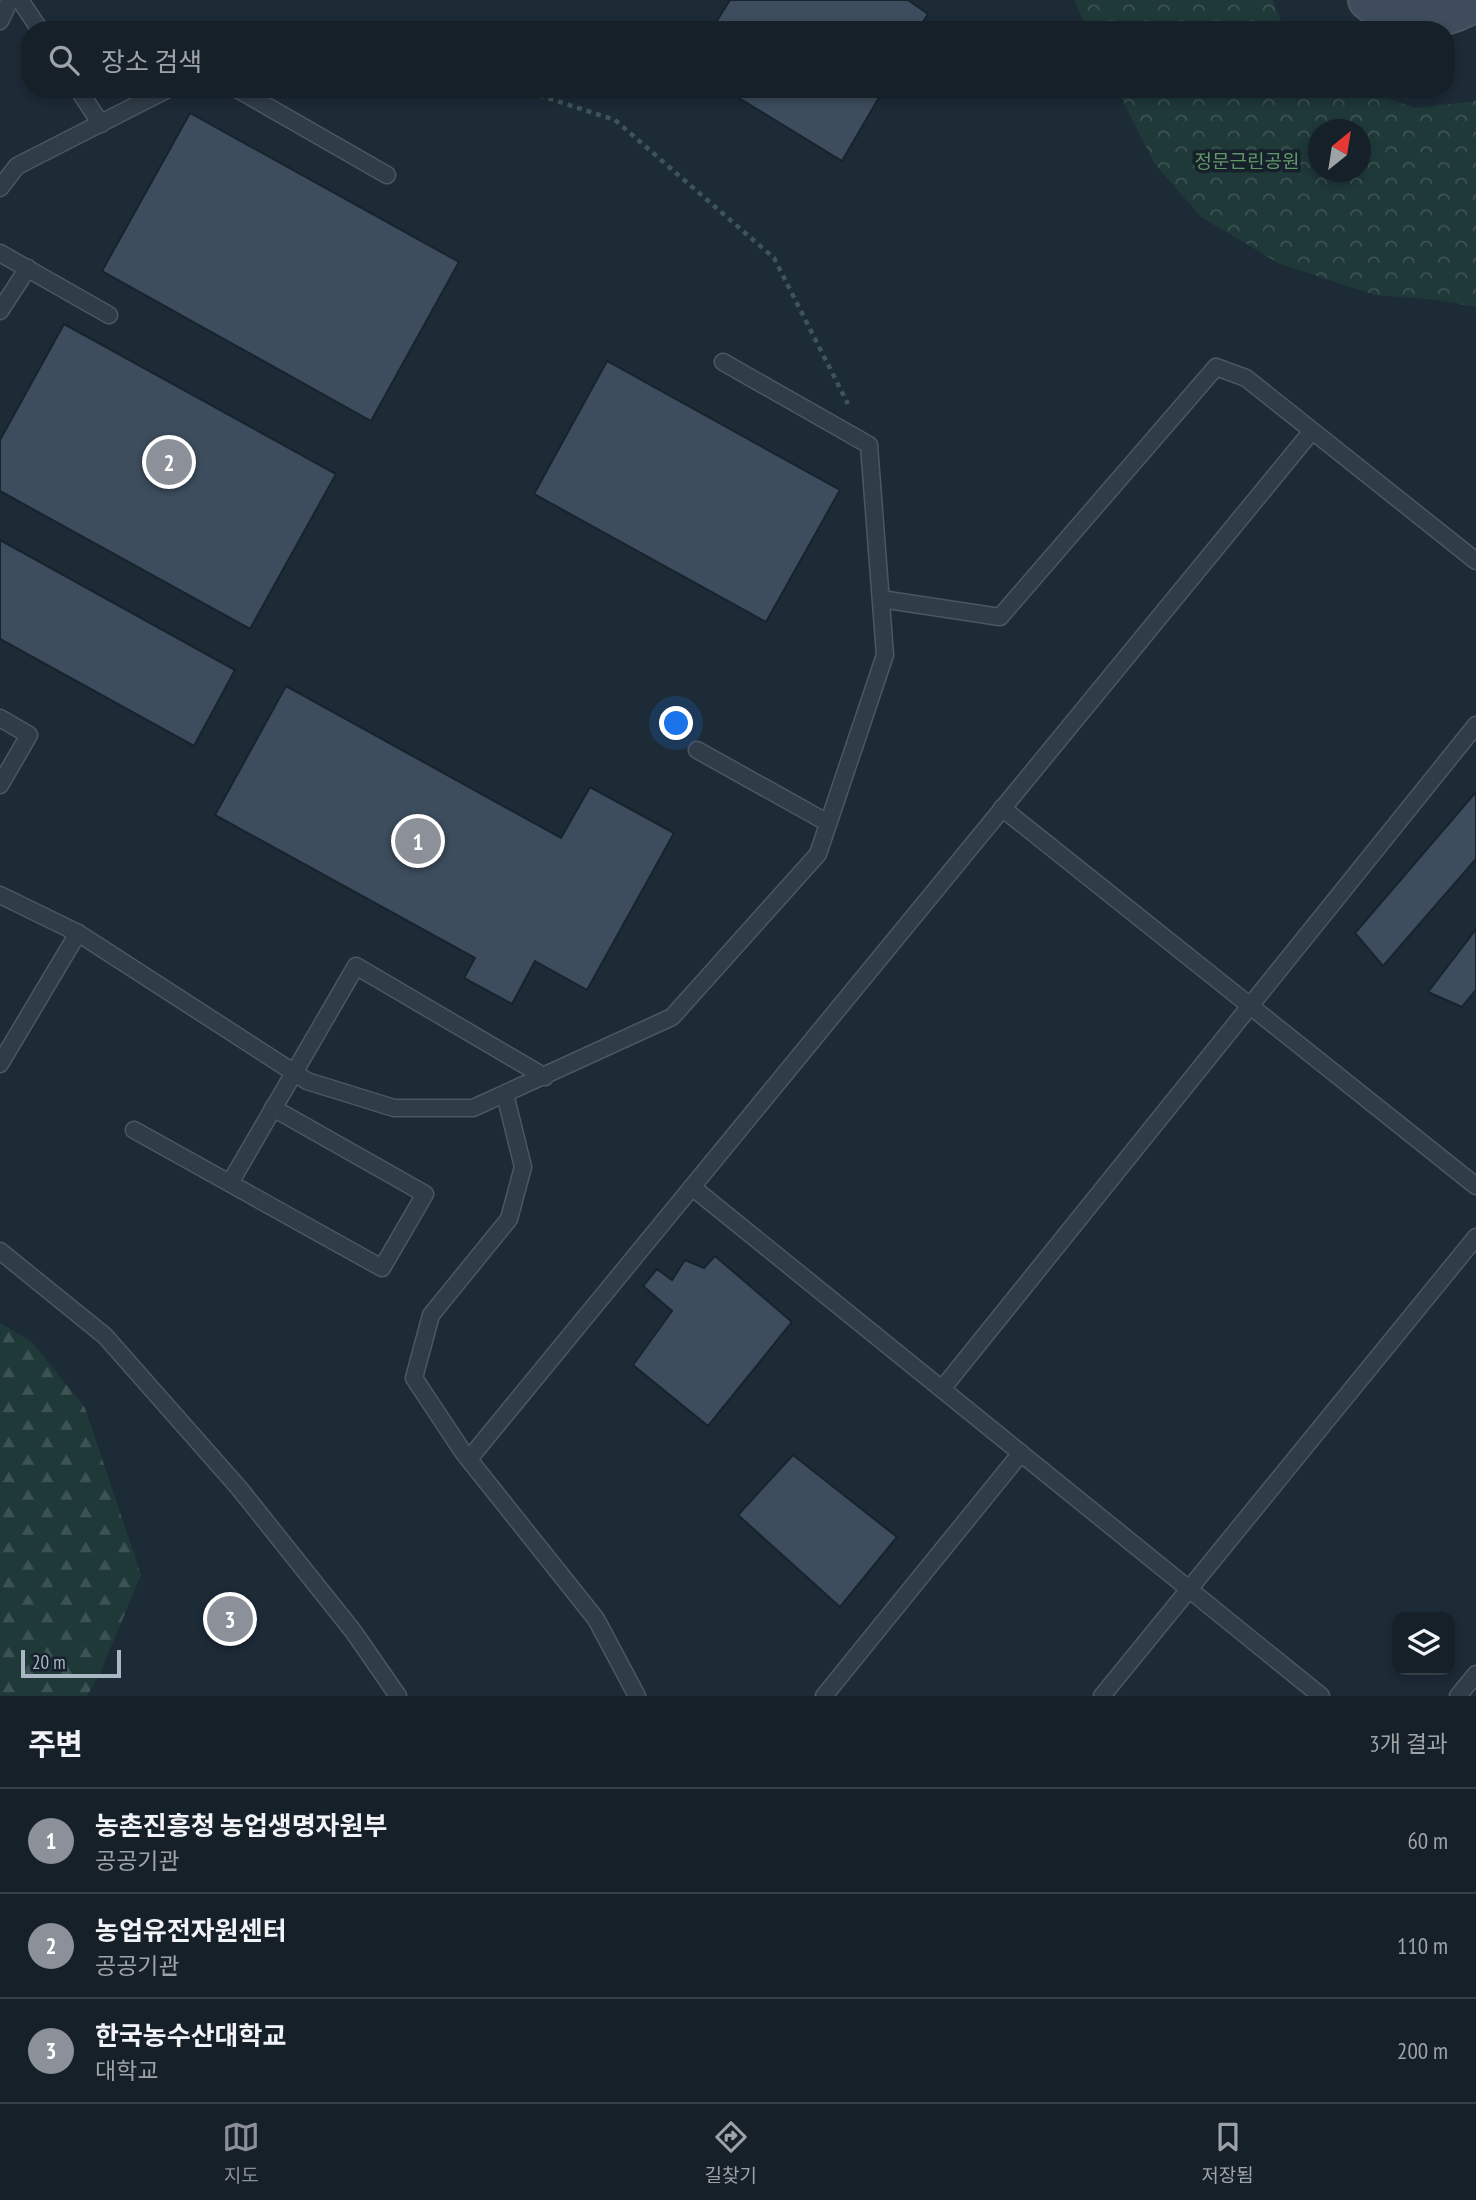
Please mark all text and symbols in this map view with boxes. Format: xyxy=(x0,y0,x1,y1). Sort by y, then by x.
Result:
search box xyxy=(21,21,1455,98)
icon: search xyxy=(45,41,83,79)
text: 장소 검색 xyxy=(101,45,202,78)
north arrow xyxy=(1308,119,1371,182)
park label: 정문근린공원 xyxy=(1195,149,1299,173)
pin: 2 xyxy=(146,436,192,488)
your location xyxy=(659,706,693,740)
pin: 1 xyxy=(395,815,441,867)
pin: 3 xyxy=(207,1593,253,1645)
map controls xyxy=(1392,1612,1455,1675)
button: layers xyxy=(1392,1612,1455,1675)
scale bar xyxy=(21,1647,121,1679)
text: 20 m xyxy=(32,1650,66,1674)
text: 주변 xyxy=(28,1724,83,1763)
text: 3개 결과 xyxy=(1369,1729,1448,1758)
text: 농촌진흥청 농업생명자원부 xyxy=(95,1809,387,1842)
text: 1 xyxy=(46,1826,57,1855)
text: 60 m xyxy=(1407,1826,1448,1855)
text: 공공기관 xyxy=(95,1846,180,1875)
text: 농업유전자원센터 xyxy=(95,1914,286,1947)
text: 2 xyxy=(46,1931,57,1960)
text: 110 m xyxy=(1397,1931,1448,1960)
text: 공공기관 xyxy=(95,1951,180,1980)
text: 한국농수산대학교 xyxy=(95,2019,286,2052)
text: 3 xyxy=(46,2036,57,2065)
text: 200 m xyxy=(1397,2036,1448,2065)
text: 대학교 xyxy=(95,2056,158,2085)
tab: 지도 xyxy=(222,2118,260,2187)
tab: 길찾기 xyxy=(705,2118,757,2187)
tab: 저장됨 xyxy=(1201,2118,1254,2187)

